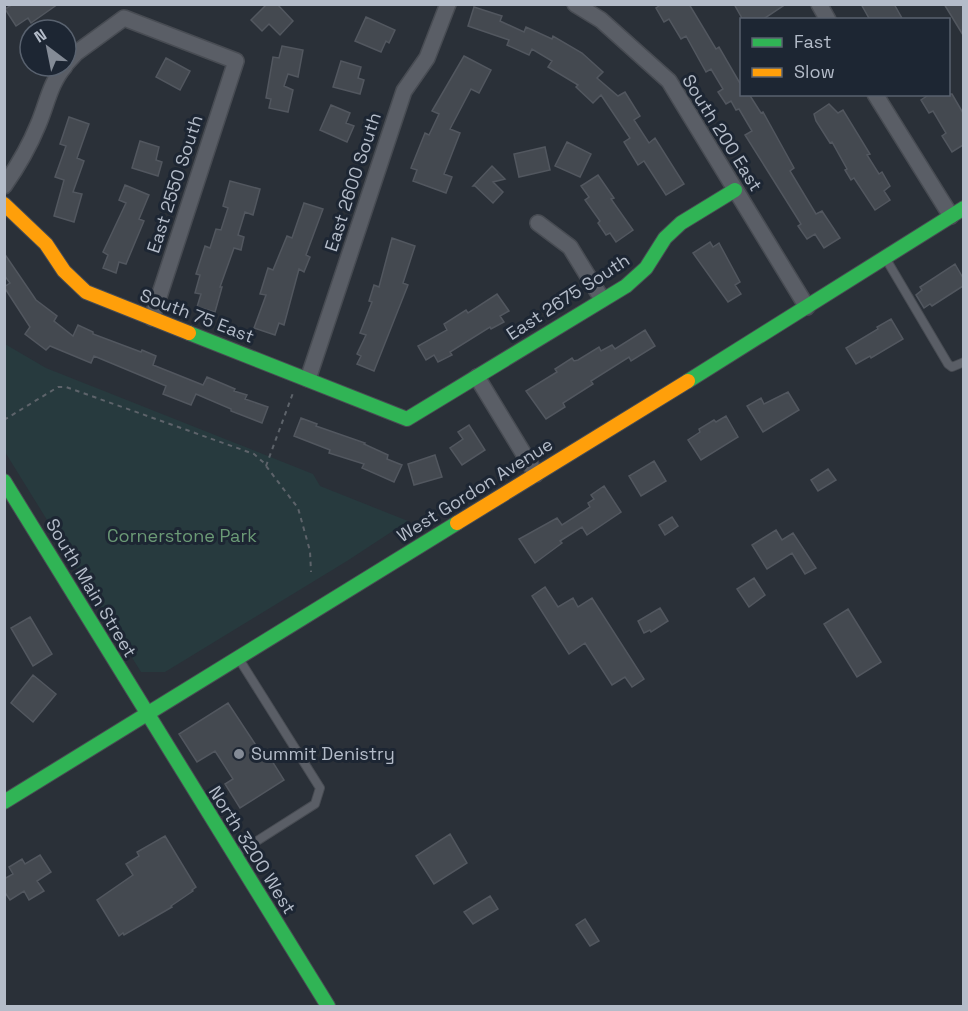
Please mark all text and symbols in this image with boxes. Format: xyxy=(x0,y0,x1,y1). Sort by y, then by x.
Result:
north arrow xyxy=(18,18,78,78)
legend xyxy=(740,18,950,96)
text: N xyxy=(30,24,50,47)
text: Fast xyxy=(794,30,831,53)
text: Slow xyxy=(794,60,835,83)
street label: South 200 East xyxy=(677,70,768,196)
street label: East 2600 South xyxy=(319,110,386,254)
street label: East 2550 South xyxy=(141,112,208,256)
street label: East 2675 South xyxy=(502,248,634,345)
street label: South 75 East xyxy=(137,283,258,348)
street label: West Gordon Avenue xyxy=(393,432,557,547)
street label: South Main Street xyxy=(41,514,142,661)
park label: Cornerstone Park xyxy=(107,524,257,547)
place label: Summit Denistry xyxy=(251,742,395,765)
marker: Summit Denistry xyxy=(232,747,246,761)
street label: North 3200 West xyxy=(204,781,301,918)

